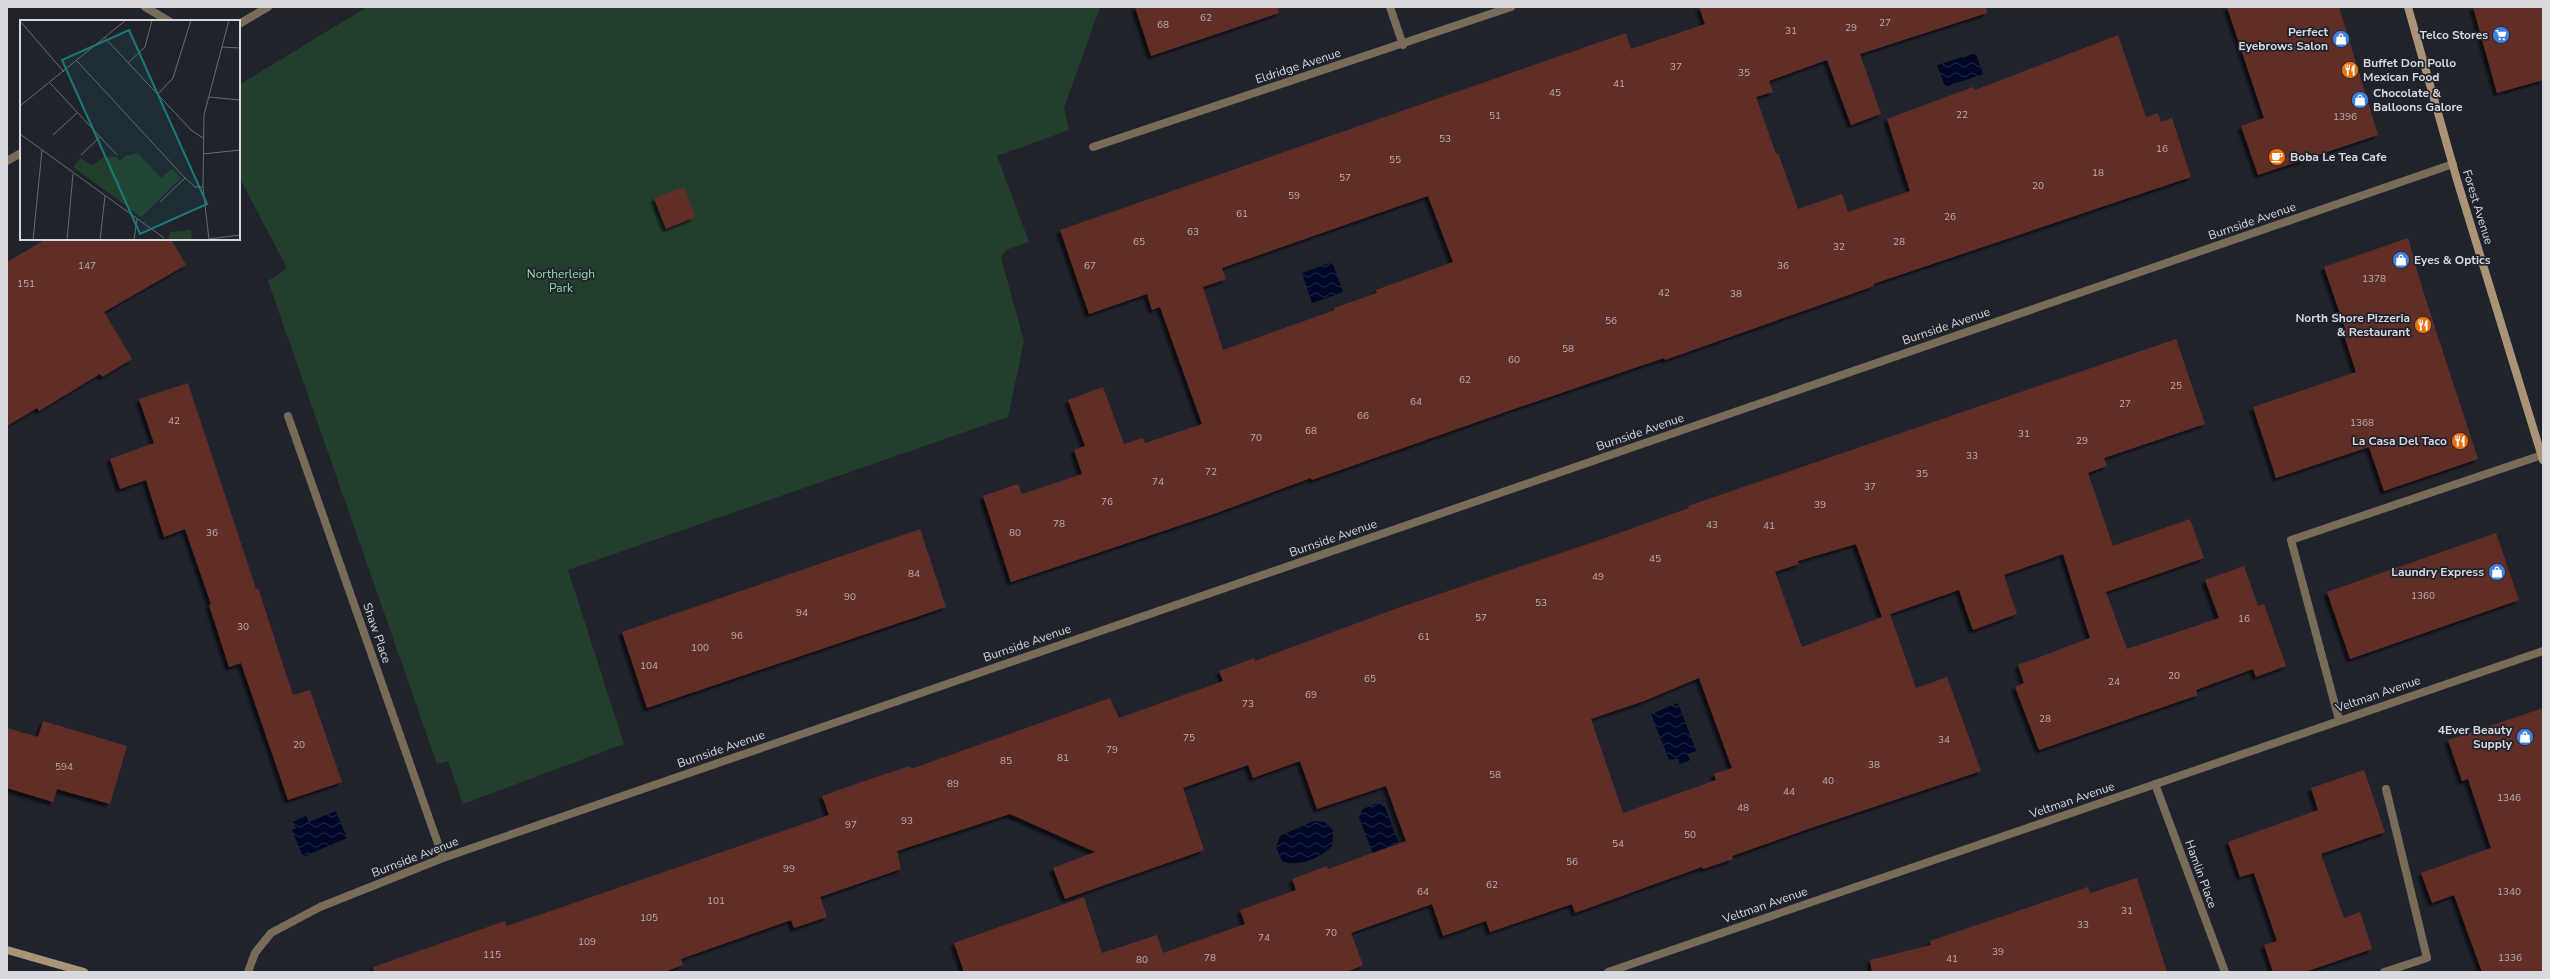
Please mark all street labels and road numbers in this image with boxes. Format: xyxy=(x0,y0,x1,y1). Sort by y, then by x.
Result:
street label: Eldridge Avenue xyxy=(1253,45,1343,87)
street label: Forest Avenue xyxy=(2459,168,2497,246)
street label: Burnside Avenue xyxy=(2206,198,2298,244)
street label: Burnside Avenue xyxy=(1900,303,1992,349)
street label: Burnside Avenue xyxy=(1594,409,1686,455)
street label: Burnside Avenue xyxy=(1287,515,1379,561)
street label: Shaw Place xyxy=(359,601,395,665)
street label: Burnside Avenue xyxy=(981,620,1073,666)
street label: Veltman Avenue xyxy=(2332,672,2423,716)
street label: Burnside Avenue xyxy=(675,726,767,772)
street label: Veltman Avenue xyxy=(2026,778,2117,822)
street label: Burnside Avenue xyxy=(369,833,461,881)
street label: Hamlin Place xyxy=(2181,838,2221,910)
street label: Veltman Avenue xyxy=(1719,883,1810,927)

